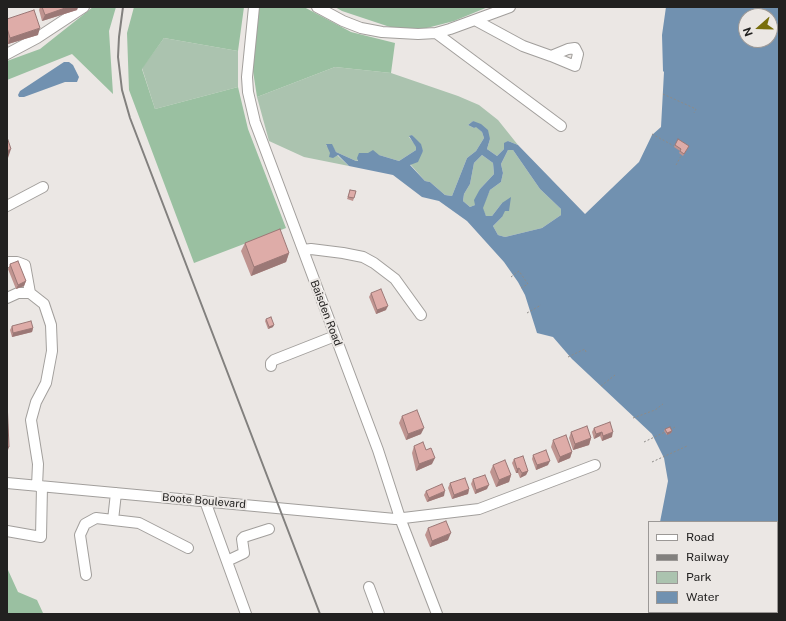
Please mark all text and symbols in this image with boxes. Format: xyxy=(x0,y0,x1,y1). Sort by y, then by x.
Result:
north arrow xyxy=(738,8,778,48)
text: N xyxy=(741,26,755,38)
street label: Baisden Road xyxy=(307,278,345,348)
street label: Boote Boulevard xyxy=(162,491,246,511)
legend xyxy=(648,521,778,613)
text: Road xyxy=(686,530,714,544)
text: Railway xyxy=(686,550,729,564)
text: Park xyxy=(686,570,712,584)
text: Water xyxy=(686,590,719,604)

